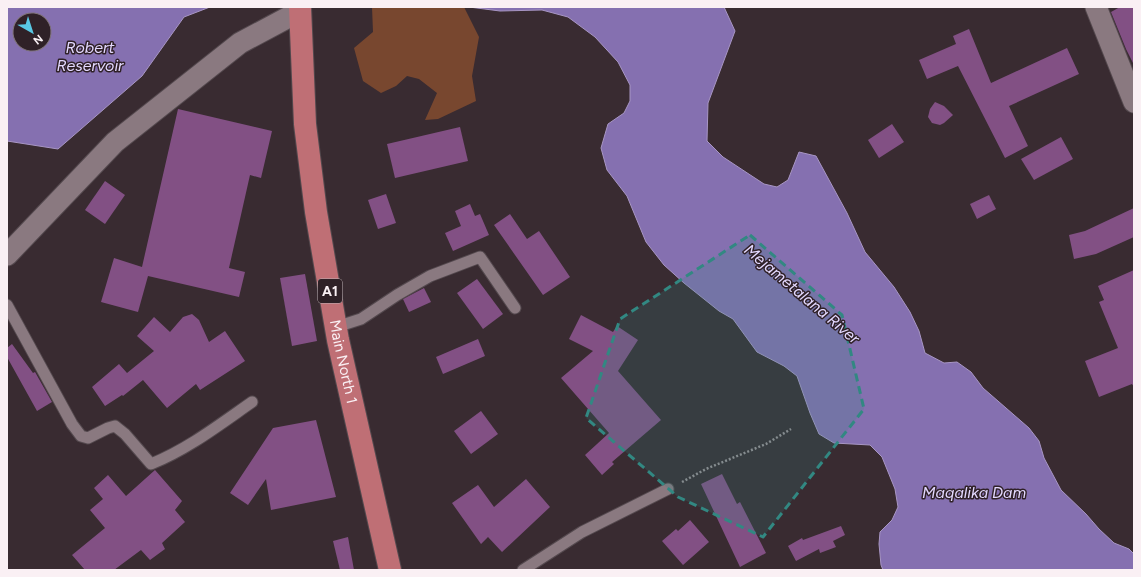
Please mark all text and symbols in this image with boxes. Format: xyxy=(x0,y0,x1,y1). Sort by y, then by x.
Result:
north arrow xyxy=(12,12,52,52)
text: N xyxy=(31,32,45,47)
water label: Robert Reservoir xyxy=(56,38,124,75)
water label: Mejametalana River xyxy=(740,240,864,348)
road number: A1 xyxy=(318,279,342,303)
street label: Main North 1 xyxy=(326,318,361,405)
water label: Maqalika Dam xyxy=(922,483,1026,502)

